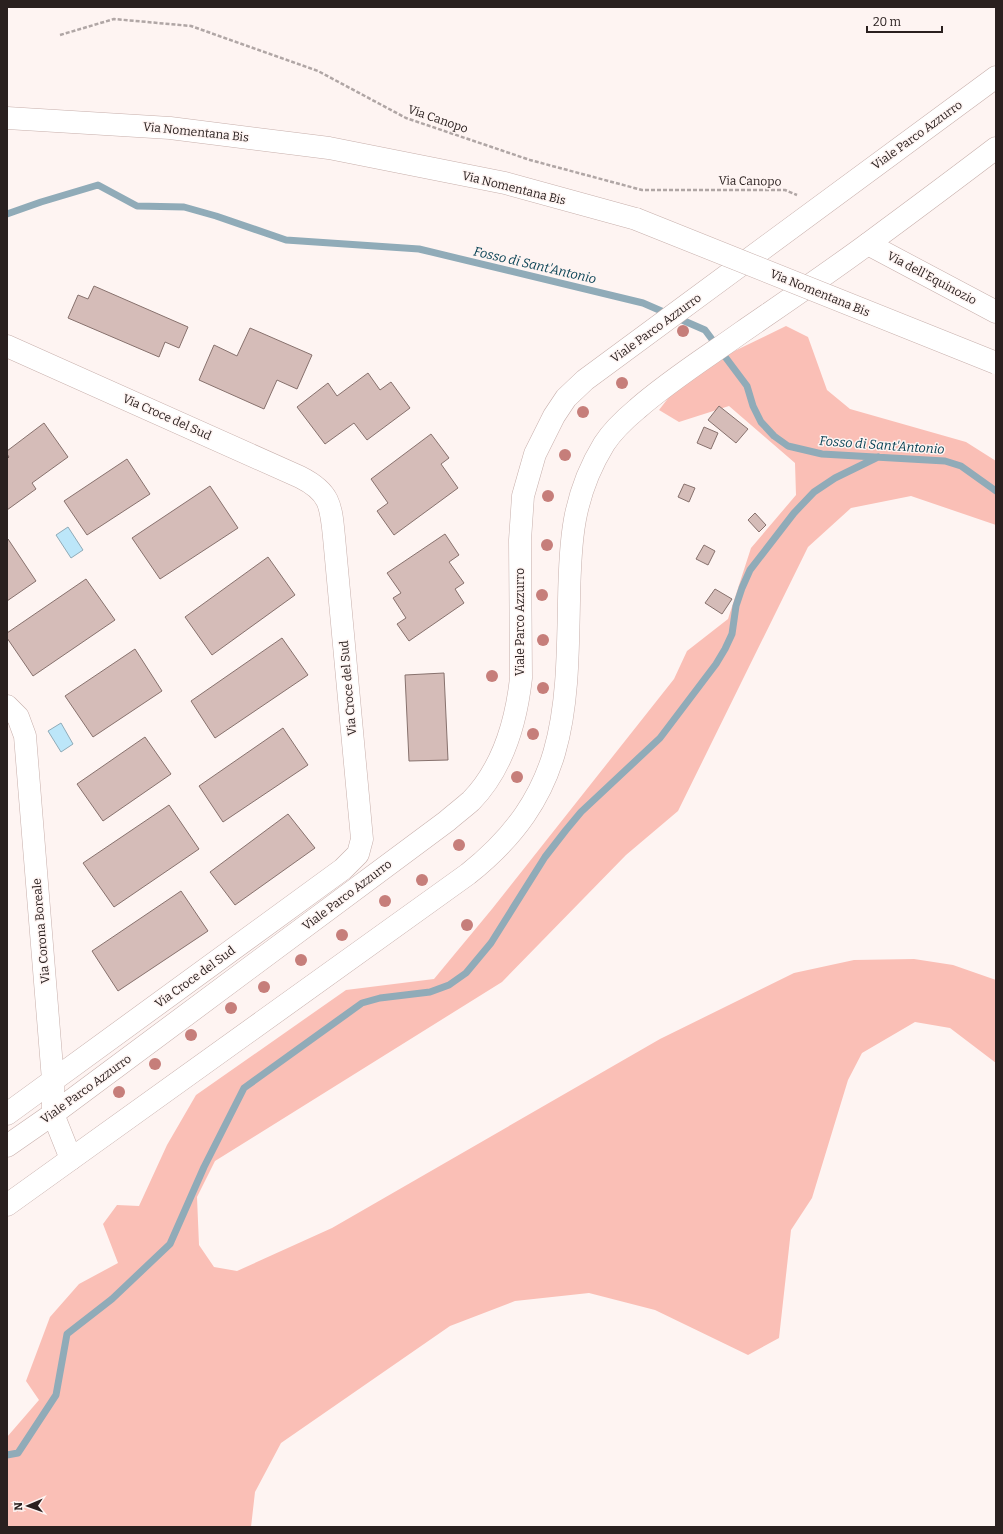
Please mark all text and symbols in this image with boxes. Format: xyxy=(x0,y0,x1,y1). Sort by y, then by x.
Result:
scale bar xyxy=(867,8,942,34)
text: 20 m xyxy=(873,15,902,29)
street label: Viale Parco Azzurro xyxy=(869,98,965,172)
street label: Via Canopo xyxy=(406,102,470,136)
street label: Via Nomentana Bis xyxy=(142,119,250,145)
street label: Via Nomentana Bis xyxy=(461,168,567,208)
street label: Via Canopo xyxy=(718,173,782,189)
water label: Fosso di Sant'Antonio xyxy=(472,244,598,286)
street label: Via dell'Equinozio xyxy=(885,249,979,308)
street label: Via Nomentana Bis xyxy=(768,267,872,319)
street label: Viale Parco Azzurro xyxy=(608,291,704,365)
street label: Via Croce del Sud xyxy=(121,391,213,443)
water label: Fosso di Sant'Antonio xyxy=(819,433,945,457)
street label: Viale Parco Azzurro xyxy=(513,568,527,676)
street label: Via Croce del Sud xyxy=(337,640,359,736)
street label: Viale Parco Azzurro xyxy=(300,857,394,933)
street label: Via Corona Boreale xyxy=(29,878,53,984)
street label: Via Croce del Sud xyxy=(152,943,238,1011)
street label: Viale Parco Azzurro xyxy=(38,1052,134,1126)
north arrow xyxy=(8,1486,48,1526)
text: N xyxy=(12,1501,25,1511)

